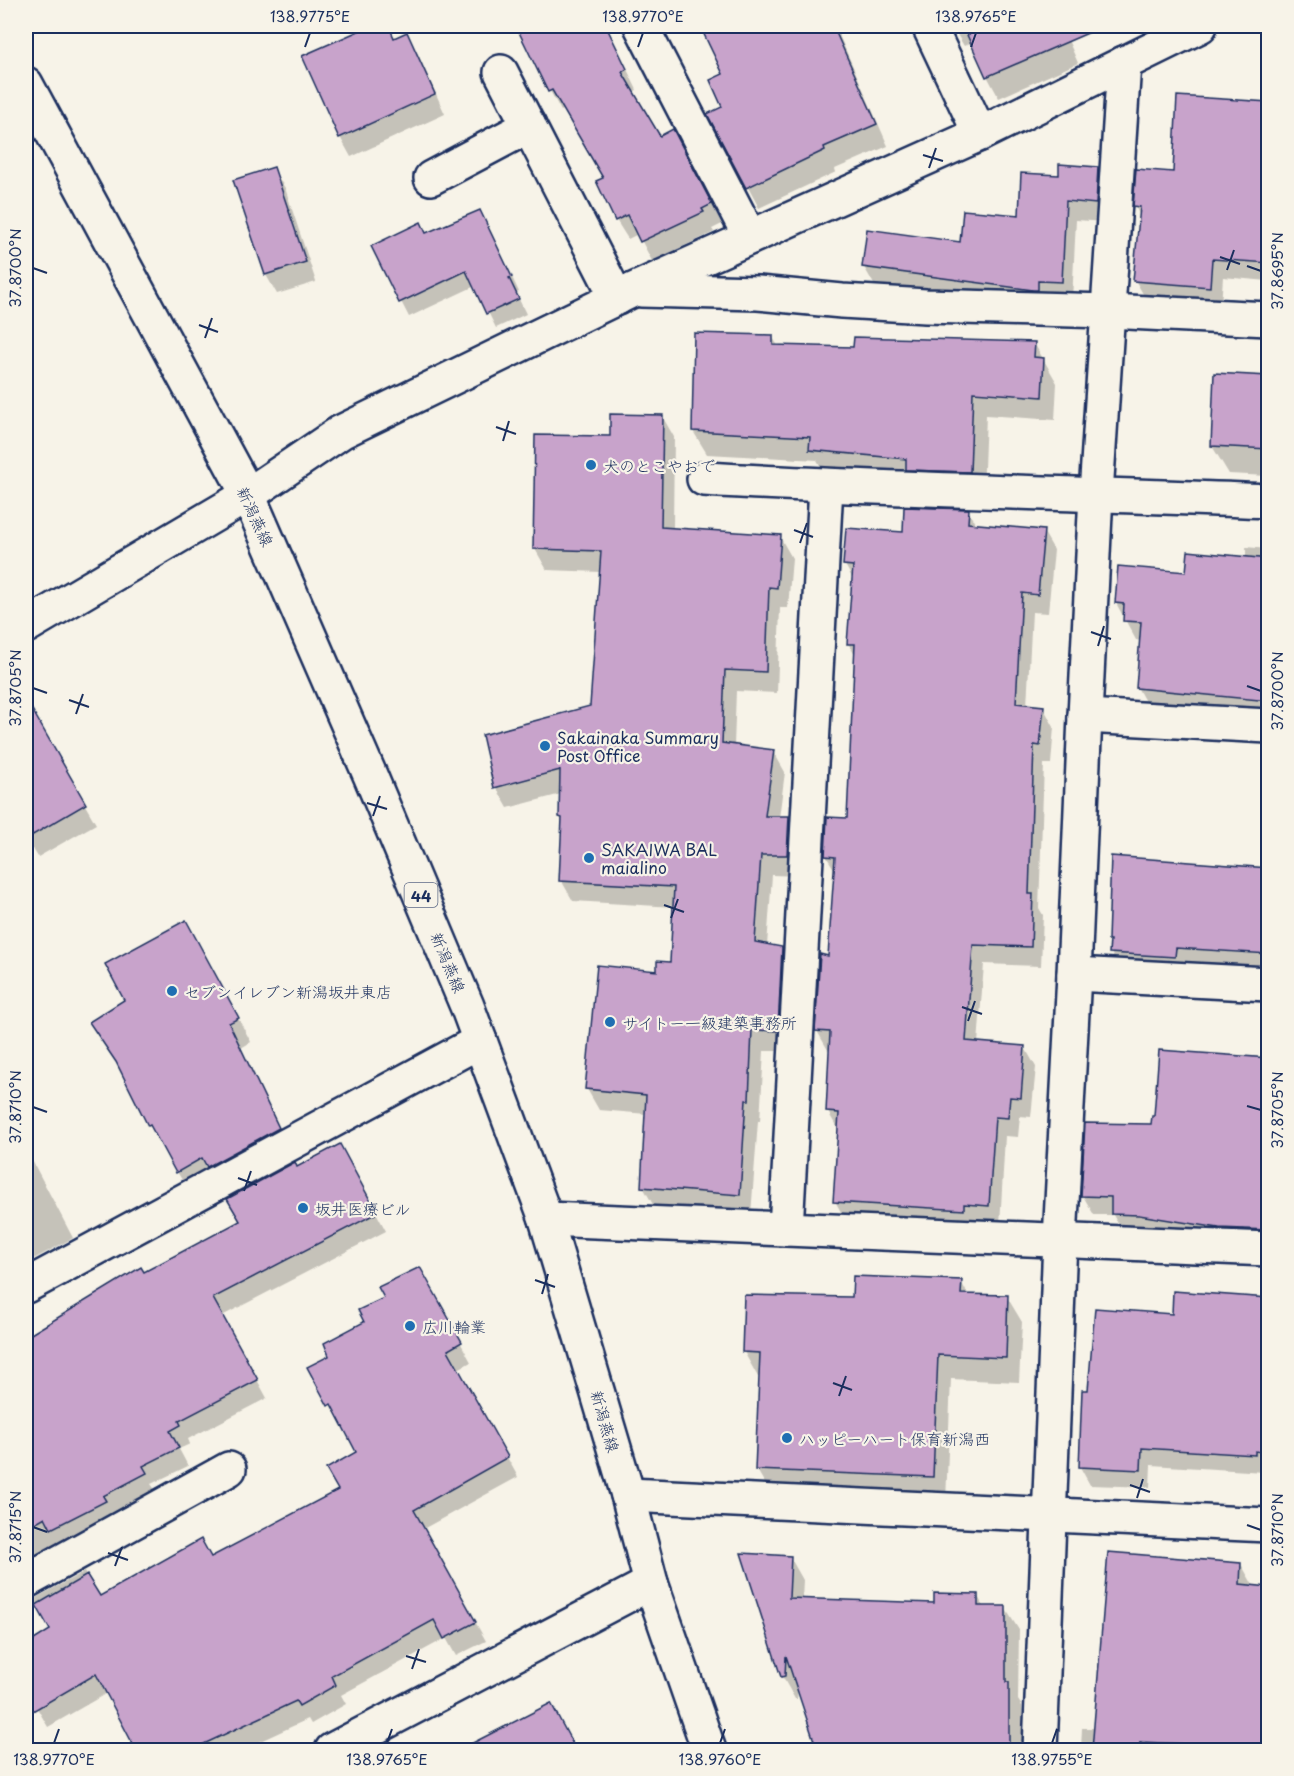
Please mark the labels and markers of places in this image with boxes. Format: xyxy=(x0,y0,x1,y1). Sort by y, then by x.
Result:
place label: 犬のとこやおで xyxy=(603,453,715,477)
marker: 犬のとこやおで xyxy=(584,458,598,472)
place label: Sakainaka Summary Post Office xyxy=(557,725,719,767)
marker: Sakainaka Summary Post Office xyxy=(538,739,552,753)
place label: SAKAIWA BAL maialino xyxy=(601,837,717,879)
marker: SAKAIWA BAL maialino xyxy=(582,851,596,865)
place label: セブンイレブン新潟坂井東店 xyxy=(184,979,392,1003)
marker: セブンイレブン新潟坂井東店 xyxy=(165,984,179,998)
place label: サイトー一級建築事務所 xyxy=(622,1010,797,1034)
marker: サイトー一級建築事務所 xyxy=(603,1015,617,1029)
place label: 坂井医療ビル xyxy=(315,1196,411,1220)
marker: 坂井医療ビル xyxy=(296,1201,310,1215)
place label: 広川輪業 xyxy=(422,1314,486,1338)
marker: 広川輪業 xyxy=(403,1319,417,1333)
place label: ハッピーハート保育新潟西 xyxy=(799,1426,990,1450)
marker: ハッピーハート保育新潟西 xyxy=(780,1431,794,1445)

